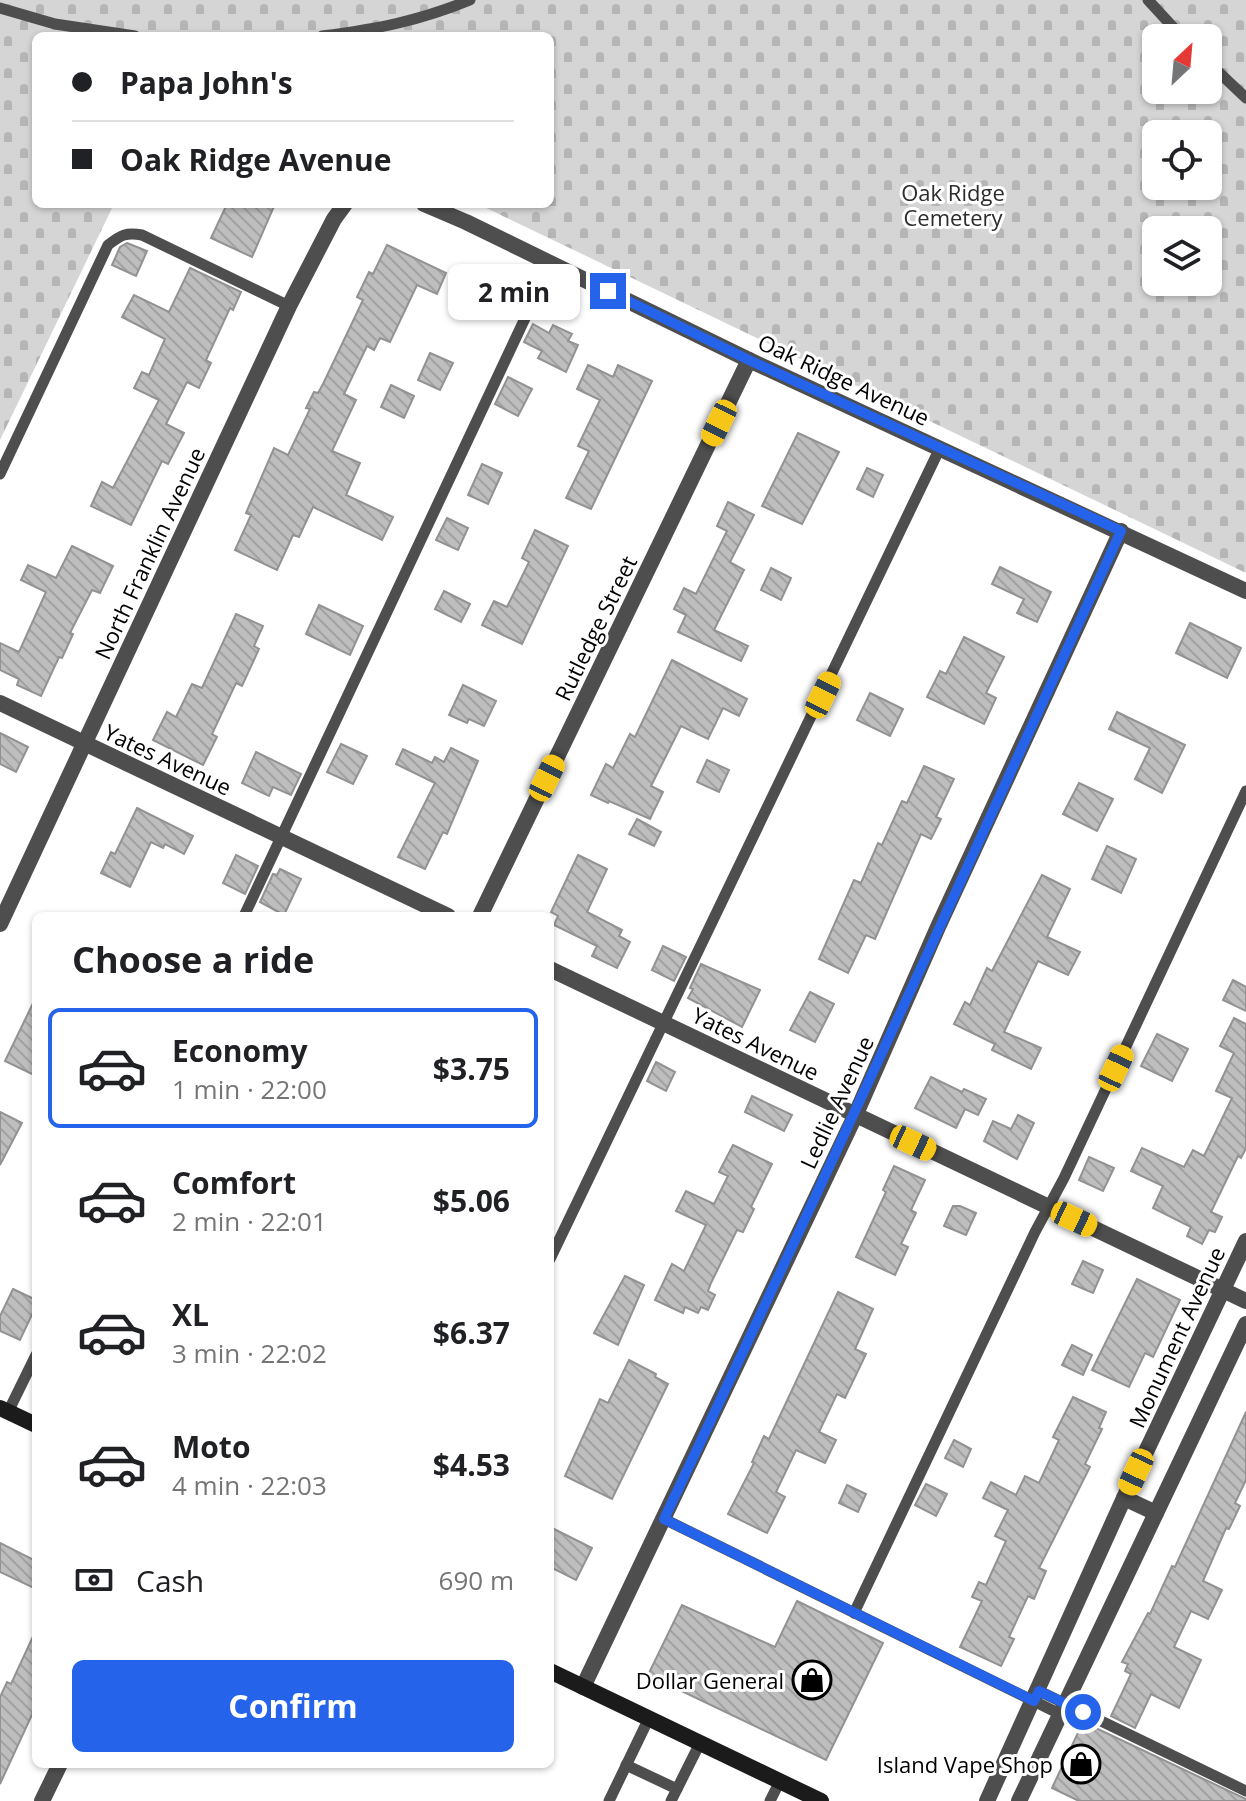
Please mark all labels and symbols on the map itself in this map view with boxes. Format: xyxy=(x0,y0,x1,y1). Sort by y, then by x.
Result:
north arrow xyxy=(1142,24,1222,104)
park label: Oak Ridge Cemetery xyxy=(901,177,1005,232)
callout: 2 min xyxy=(448,263,580,319)
route end xyxy=(590,273,626,309)
street label: Oak Ridge Avenue xyxy=(753,326,935,432)
car xyxy=(698,396,740,450)
street label: North Franklin Avenue xyxy=(87,442,211,664)
street label: Rutledge Street xyxy=(547,550,643,705)
car xyxy=(802,668,844,722)
street label: Yates Avenue xyxy=(99,716,237,802)
car xyxy=(526,751,568,805)
street label: Yates Avenue xyxy=(688,999,824,1087)
street label: Ledlie Avenue xyxy=(792,1031,880,1173)
car xyxy=(1095,1041,1137,1095)
car xyxy=(886,1122,940,1164)
car xyxy=(1047,1198,1101,1240)
street label: Monument Avenue xyxy=(1121,1242,1231,1432)
car xyxy=(1115,1445,1157,1499)
shop icon: Dollar General xyxy=(791,1659,833,1701)
place label: Dollar General xyxy=(636,1665,784,1695)
route start xyxy=(1065,1694,1101,1730)
shop icon: Island Vape Shop xyxy=(1060,1743,1102,1785)
place label: Island Vape Shop xyxy=(877,1749,1053,1779)

